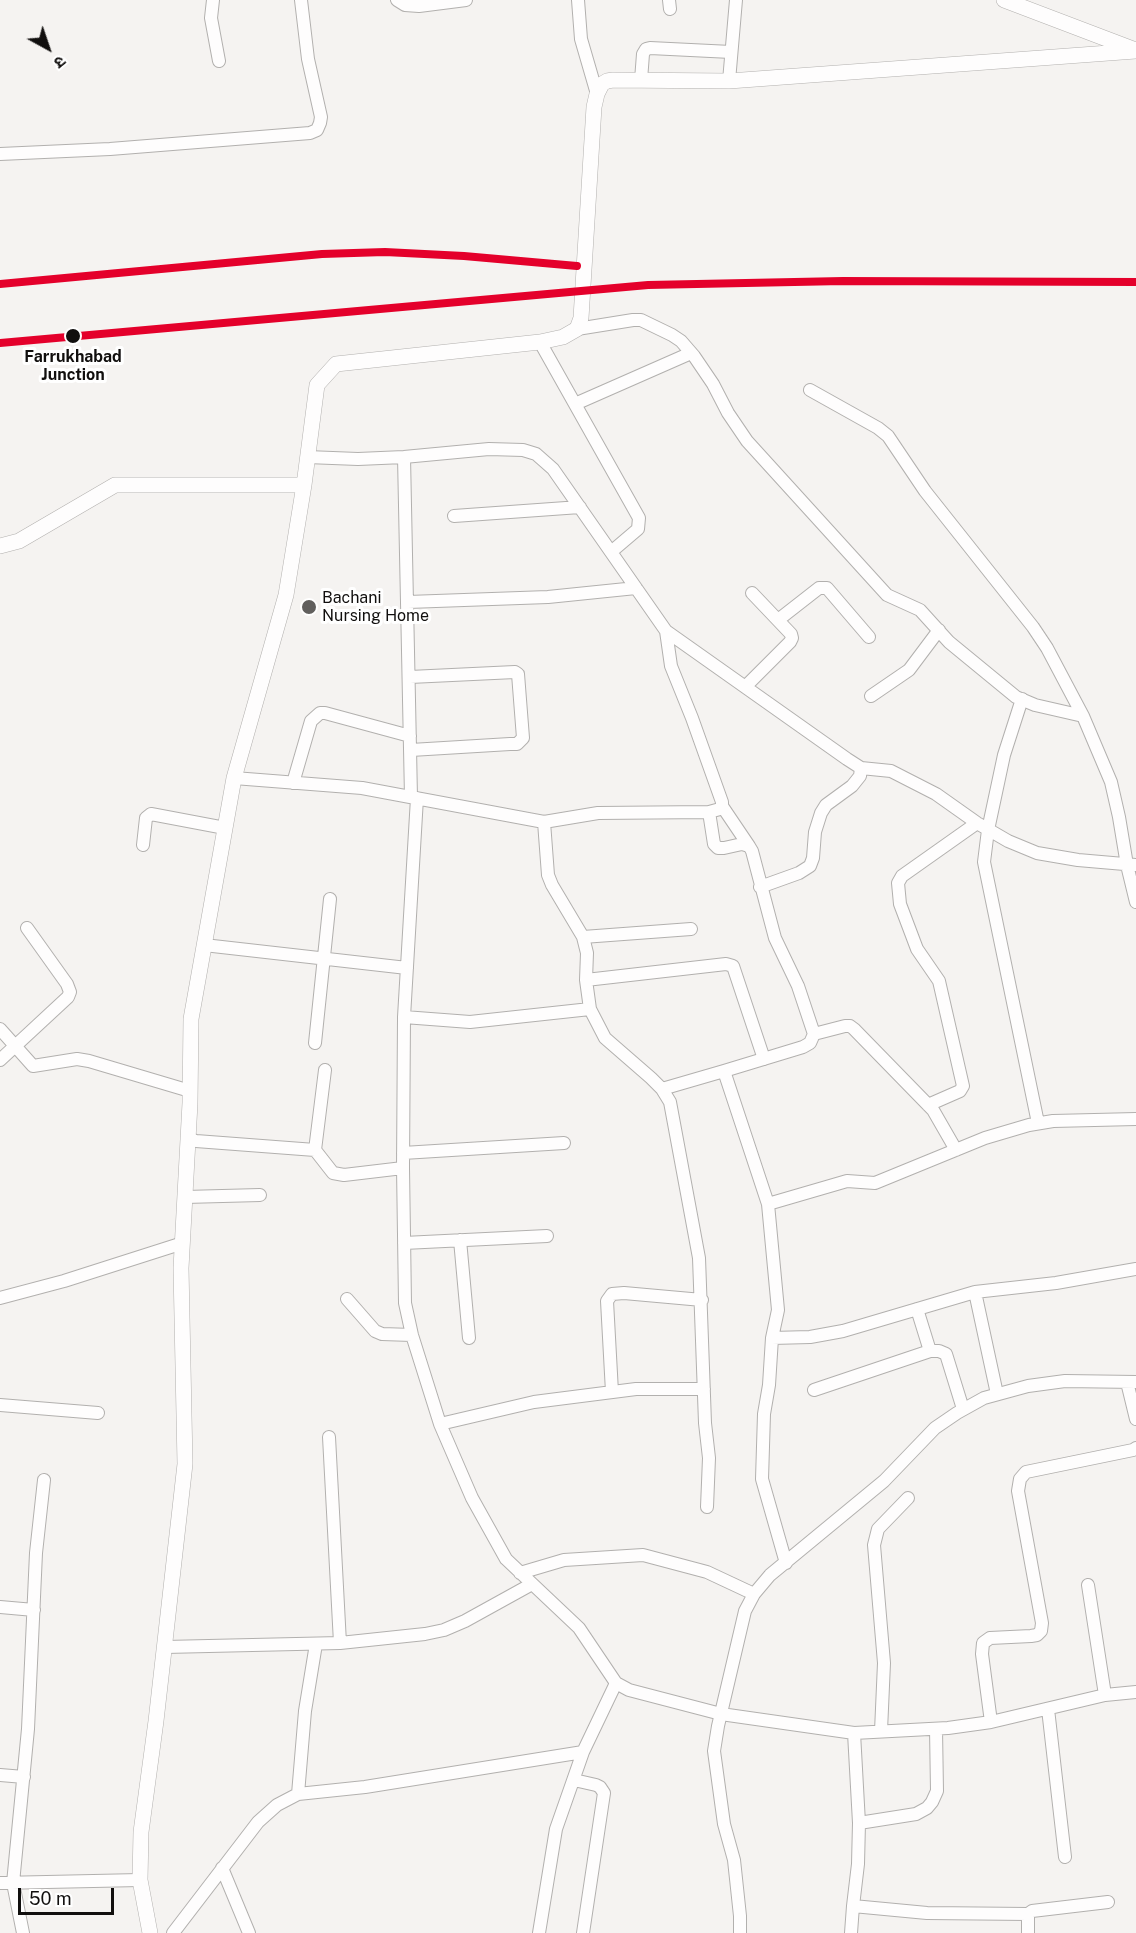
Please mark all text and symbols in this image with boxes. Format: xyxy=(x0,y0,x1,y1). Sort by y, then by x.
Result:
north arrow xyxy=(18,18,78,78)
text: उ xyxy=(50,52,70,72)
marker: Farrukhabad Junction xyxy=(64,327,82,345)
place label: Farrukhabad Junction xyxy=(24,347,122,385)
place label: Bachani Nursing Home xyxy=(322,588,429,626)
marker: Bachani Nursing Home xyxy=(300,598,318,616)
scale bar xyxy=(21,1876,117,1914)
text: 50 m xyxy=(29,1888,72,1909)

